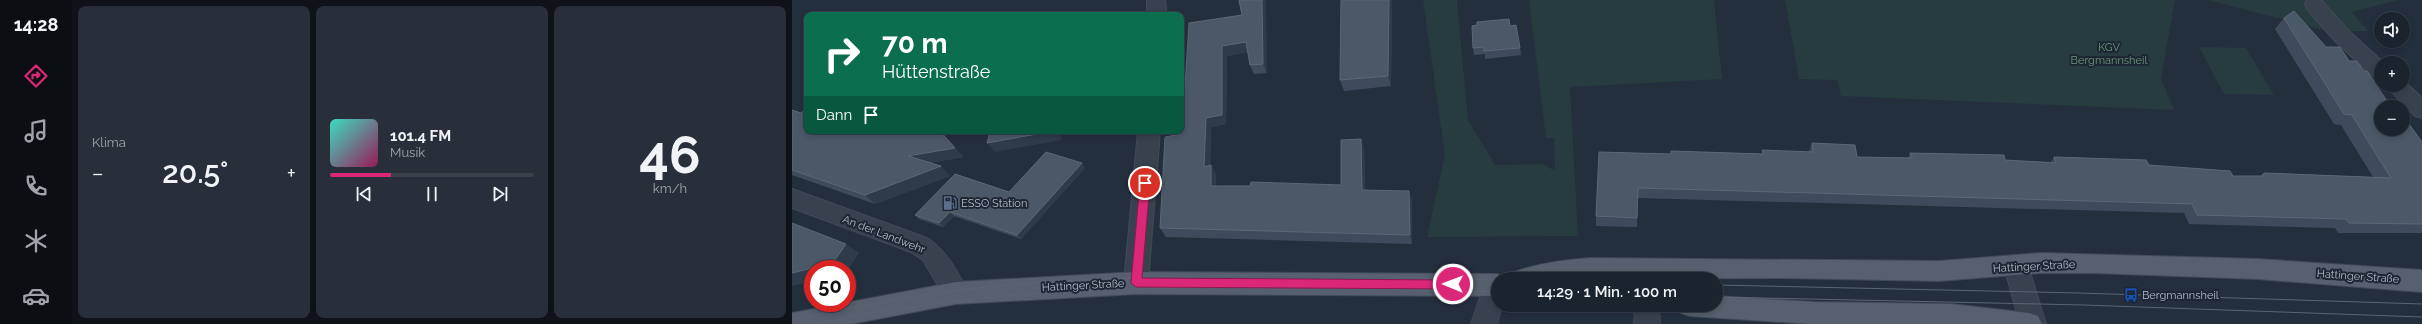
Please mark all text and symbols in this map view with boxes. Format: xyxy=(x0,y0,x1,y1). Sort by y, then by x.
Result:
map controls xyxy=(2374,12,2410,136)
button: sound xyxy=(2374,12,2410,48)
text: 14:28 xyxy=(14,14,58,35)
text: 70 m xyxy=(882,27,948,60)
icon: right xyxy=(816,28,868,80)
park label: KGV Bergmannsheil xyxy=(2071,41,2147,67)
button: + xyxy=(2374,56,2410,92)
text: Hüttenstraße xyxy=(882,61,990,82)
icon: directions xyxy=(22,62,50,90)
button: − xyxy=(2374,100,2410,136)
icon: arrive xyxy=(860,104,882,126)
text: Dann xyxy=(816,106,852,124)
icon: music xyxy=(22,117,50,145)
text: 46 xyxy=(639,124,701,185)
text: 101.4 FM xyxy=(390,127,451,145)
text: Klima xyxy=(92,135,126,150)
text: Musik xyxy=(390,145,425,160)
text: 20.5° xyxy=(162,155,228,190)
text: − xyxy=(92,160,104,186)
text: + xyxy=(287,160,296,186)
pin xyxy=(1128,166,1162,200)
icon: phone xyxy=(22,172,50,200)
icon: arrive xyxy=(1134,172,1156,194)
text: km/h xyxy=(653,181,687,196)
icon: previous xyxy=(353,183,375,205)
icon: pause xyxy=(421,183,443,205)
icon: next xyxy=(489,183,511,205)
fuel station icon: ESSO Station xyxy=(942,195,958,211)
place label: ESSO Station xyxy=(961,197,1027,210)
street label: An der Landwehr xyxy=(841,213,927,256)
icon: climate xyxy=(22,227,50,255)
street label: Hattinger Straße xyxy=(1993,258,2076,275)
speed limit sign: 50 xyxy=(804,260,856,312)
position arrow xyxy=(1432,263,1474,305)
street label: Hattinger Straße xyxy=(2316,267,2400,286)
street label: Hattinger Straße xyxy=(1042,277,1125,294)
icon: car xyxy=(22,282,50,310)
text: 14:29 · 1 Min. · 100 m xyxy=(1537,283,1677,301)
bus stop icon: Bergmannsheil xyxy=(2123,287,2139,303)
place label: Bergmannsheil xyxy=(2142,289,2219,302)

